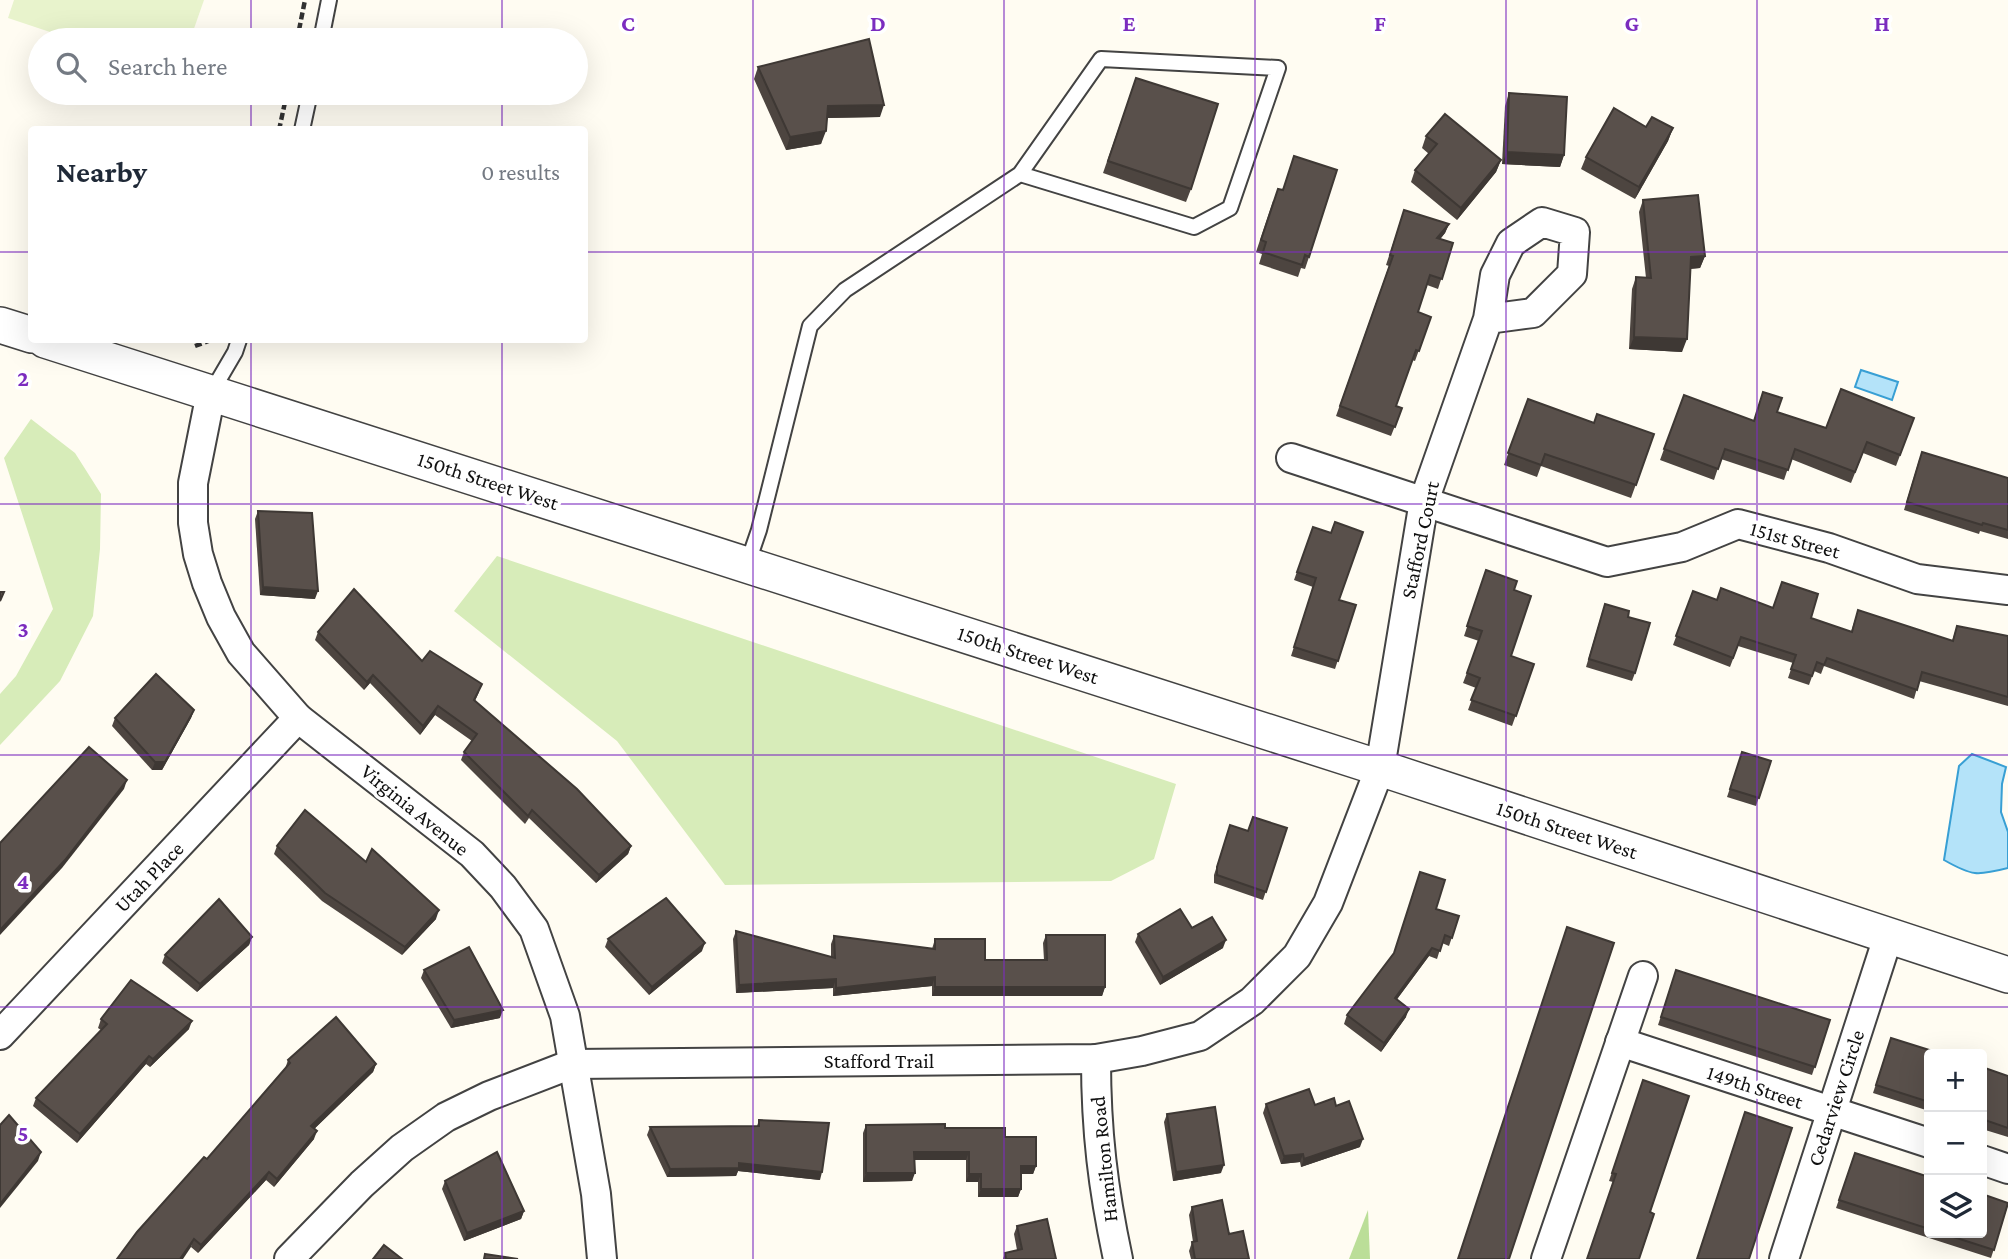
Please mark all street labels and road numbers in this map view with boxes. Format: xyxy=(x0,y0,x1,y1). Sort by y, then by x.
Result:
street label: 150th Street West xyxy=(414,447,563,515)
street label: Stafford Court xyxy=(1396,478,1444,601)
street label: 151st Street xyxy=(1747,516,1844,564)
street label: 150th Street West xyxy=(954,621,1103,689)
street label: Virginia Avenue xyxy=(356,759,474,861)
street label: 150th Street West xyxy=(1493,796,1642,864)
street label: Utah Place xyxy=(109,837,189,917)
street label: Cedarview Circle xyxy=(1803,1027,1869,1169)
street label: Stafford Trail xyxy=(824,1049,934,1073)
street label: 149th Street xyxy=(1704,1060,1807,1114)
street label: Hamilton Road xyxy=(1085,1095,1123,1223)

